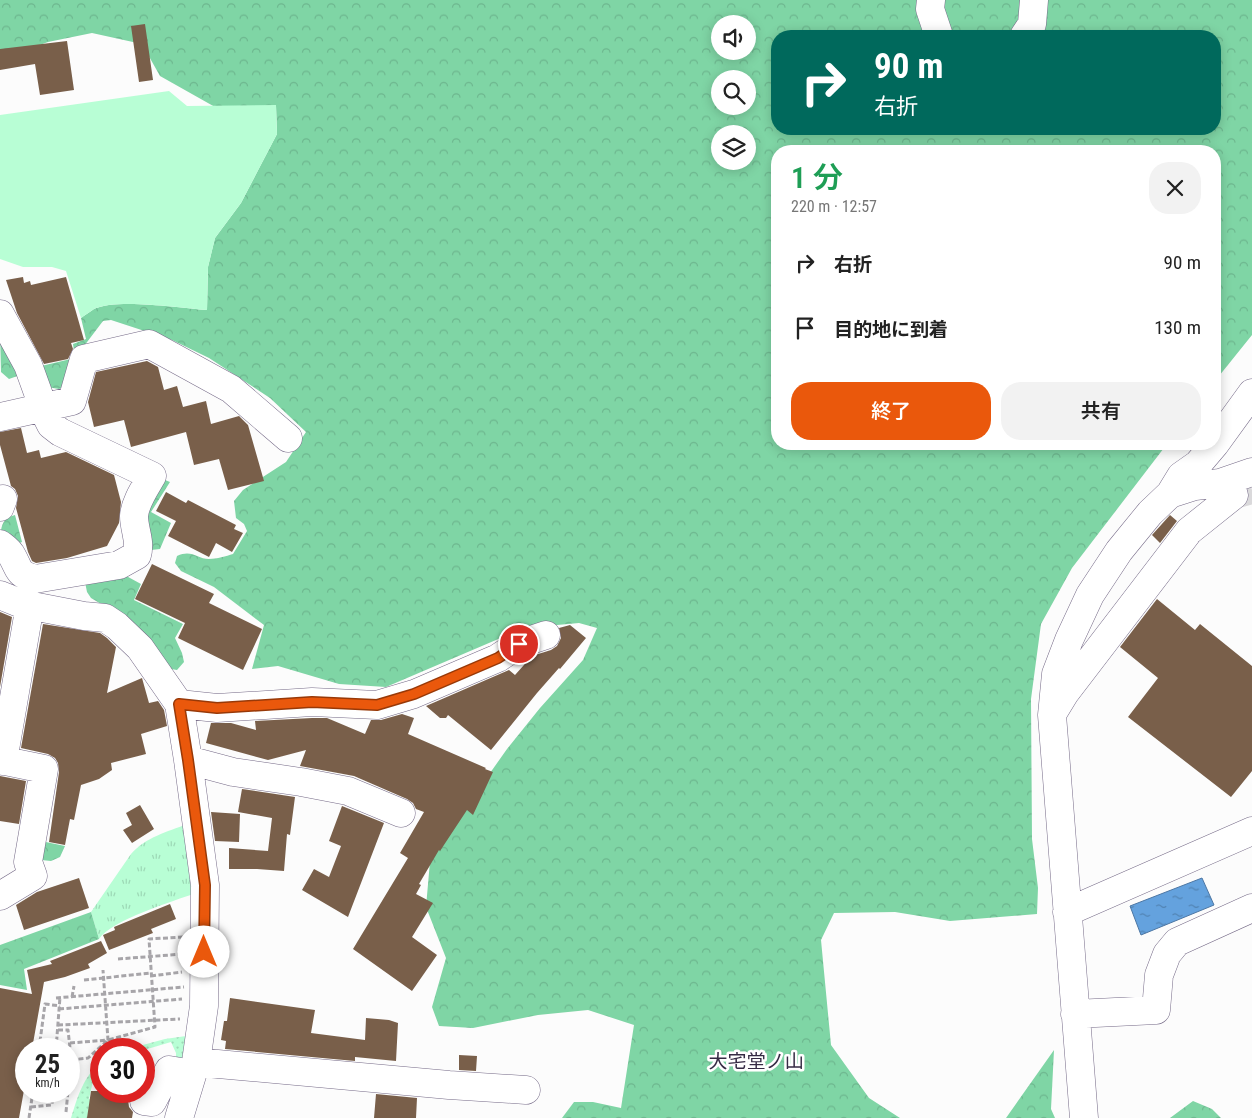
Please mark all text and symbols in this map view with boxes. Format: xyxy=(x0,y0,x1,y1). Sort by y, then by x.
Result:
map controls xyxy=(711,15,756,170)
button: sound xyxy=(711,15,756,60)
text: 90 m xyxy=(874,46,943,87)
icon: right xyxy=(791,50,856,115)
button: search xyxy=(711,70,756,115)
text: 右折 xyxy=(874,94,918,119)
button: layers xyxy=(711,125,756,170)
text: 1 分 xyxy=(791,160,843,195)
button: close xyxy=(1149,162,1201,214)
text: 220 m · 12:57 xyxy=(791,197,877,216)
icon: right xyxy=(791,249,819,277)
text: 90 m xyxy=(1164,251,1201,274)
text: 右折 xyxy=(834,253,872,276)
icon: arrive xyxy=(791,314,819,342)
text: 130 m xyxy=(1154,316,1201,339)
text: 目的地に到着 xyxy=(834,318,948,341)
button: 終了 xyxy=(791,382,991,440)
button: 共有 xyxy=(1001,382,1201,440)
pin xyxy=(498,623,540,665)
icon: arrive xyxy=(505,630,533,658)
position arrow xyxy=(177,925,229,977)
speed limit sign: 30 xyxy=(90,1038,155,1103)
text: 25 xyxy=(35,1050,60,1079)
district label: 大宅堂ノ山 xyxy=(708,1050,804,1073)
text: km/h xyxy=(35,1076,60,1090)

